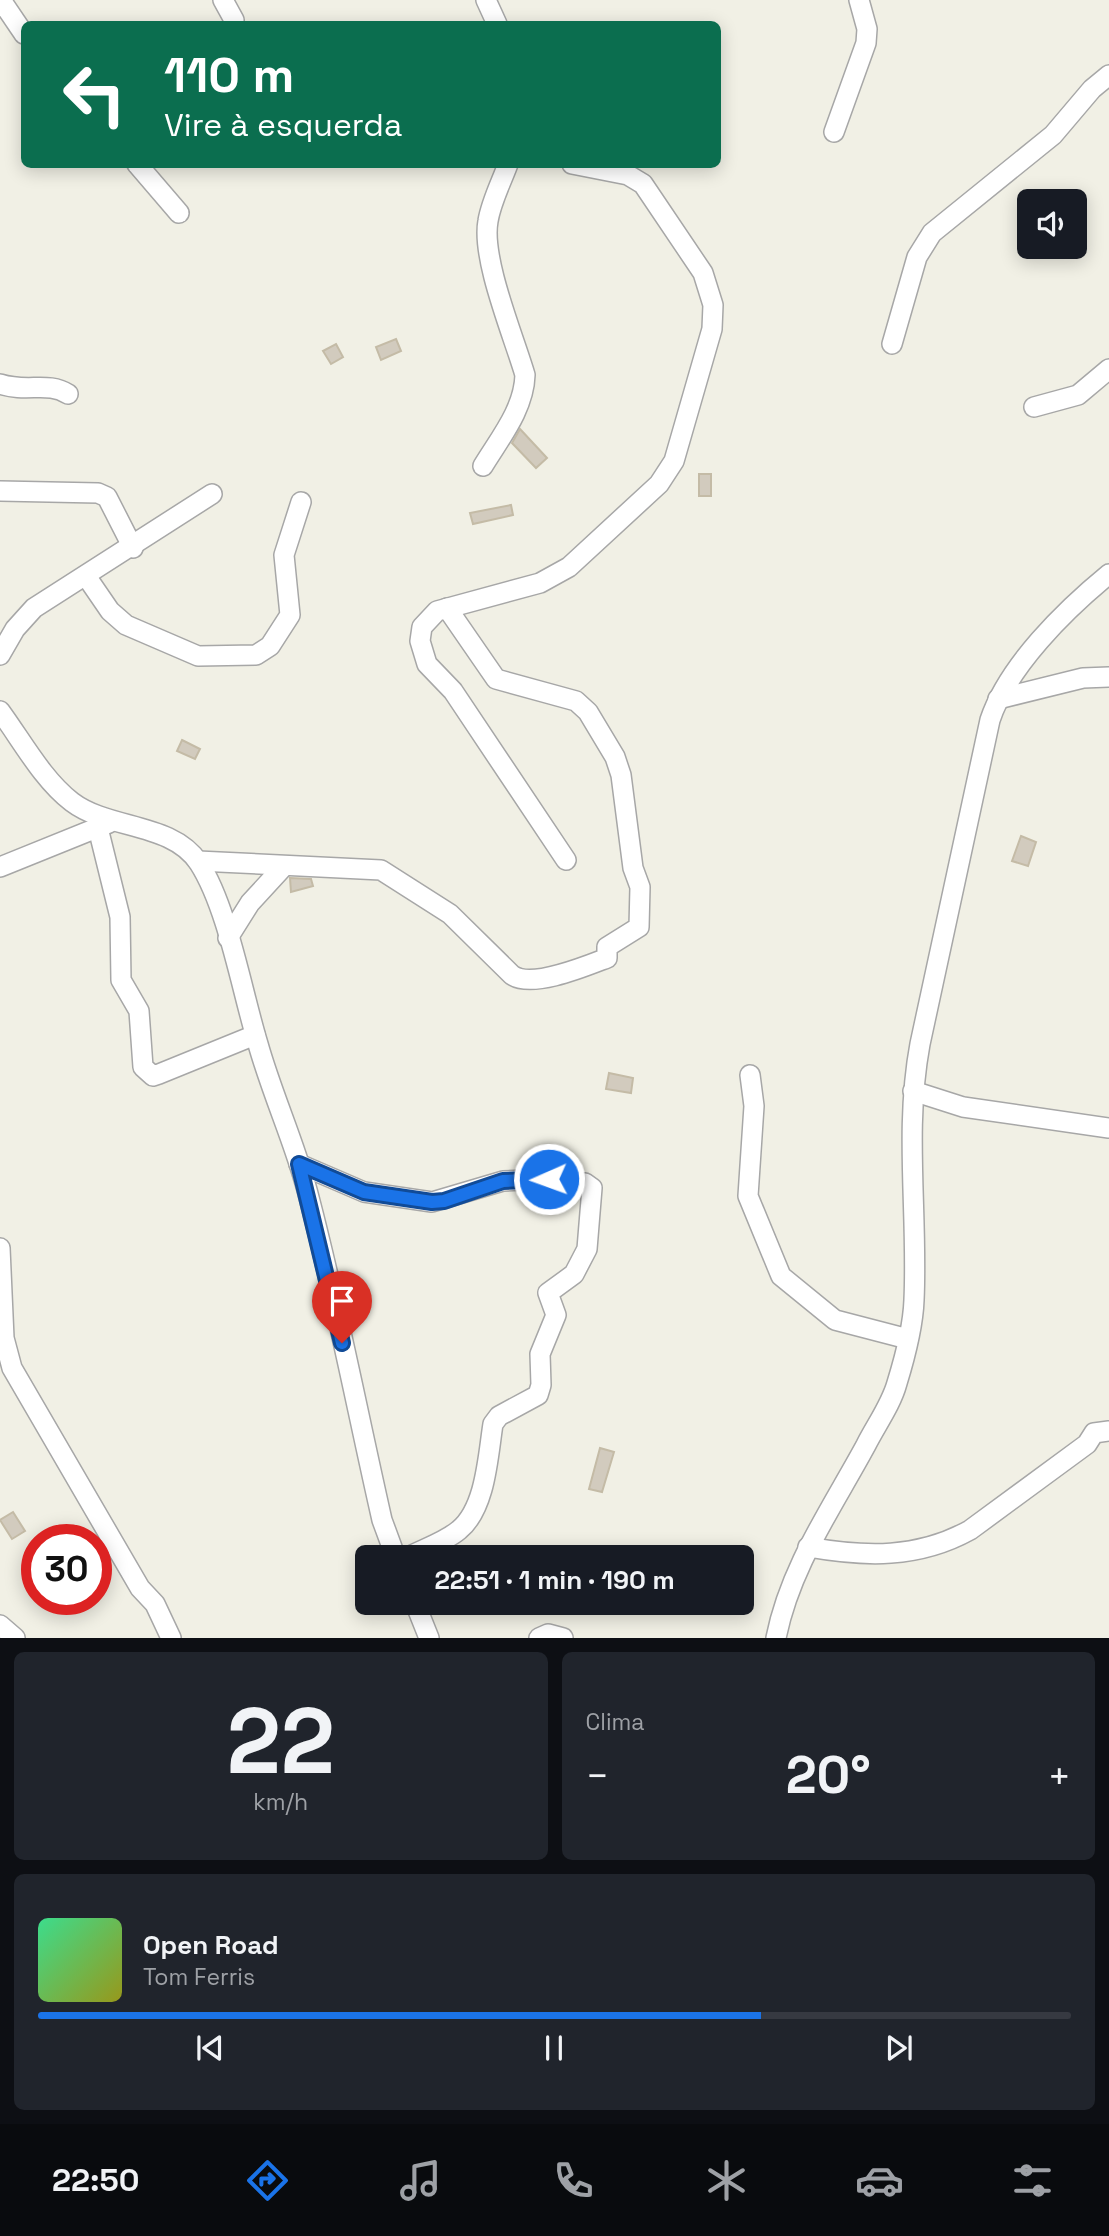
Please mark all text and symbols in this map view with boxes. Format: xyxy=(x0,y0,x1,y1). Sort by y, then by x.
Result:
text: 110 m xyxy=(164,44,294,106)
icon: left xyxy=(49,49,140,140)
text: Vire à esquerda xyxy=(164,105,402,145)
map controls xyxy=(1017,189,1087,259)
button: sound xyxy=(1017,189,1087,259)
position arrow xyxy=(512,1142,586,1216)
pin xyxy=(312,1271,372,1343)
icon: arrive xyxy=(323,1282,361,1320)
speed limit sign: 30 xyxy=(21,1524,112,1615)
text: 22:51 · 1 min · 190 m xyxy=(434,1563,675,1597)
text: 22 xyxy=(227,1683,335,1800)
text: Clima xyxy=(586,1707,645,1737)
text: 20° xyxy=(786,1742,871,1808)
text: − xyxy=(586,1752,609,1800)
text: + xyxy=(1047,1752,1071,1800)
text: km/h xyxy=(253,1787,308,1817)
text: Open Road xyxy=(143,1928,279,1962)
text: Tom Ferris xyxy=(143,1962,255,1992)
icon: previous xyxy=(191,2029,229,2067)
icon: pause xyxy=(535,2029,573,2067)
icon: next xyxy=(880,2029,918,2067)
icon: directions xyxy=(243,2156,292,2205)
icon: music xyxy=(396,2156,445,2205)
icon: phone xyxy=(549,2156,598,2205)
icon: climate xyxy=(702,2156,751,2205)
icon: car xyxy=(855,2156,904,2205)
icon: filters xyxy=(1008,2156,1057,2205)
text: 22:50 xyxy=(52,2160,139,2200)

